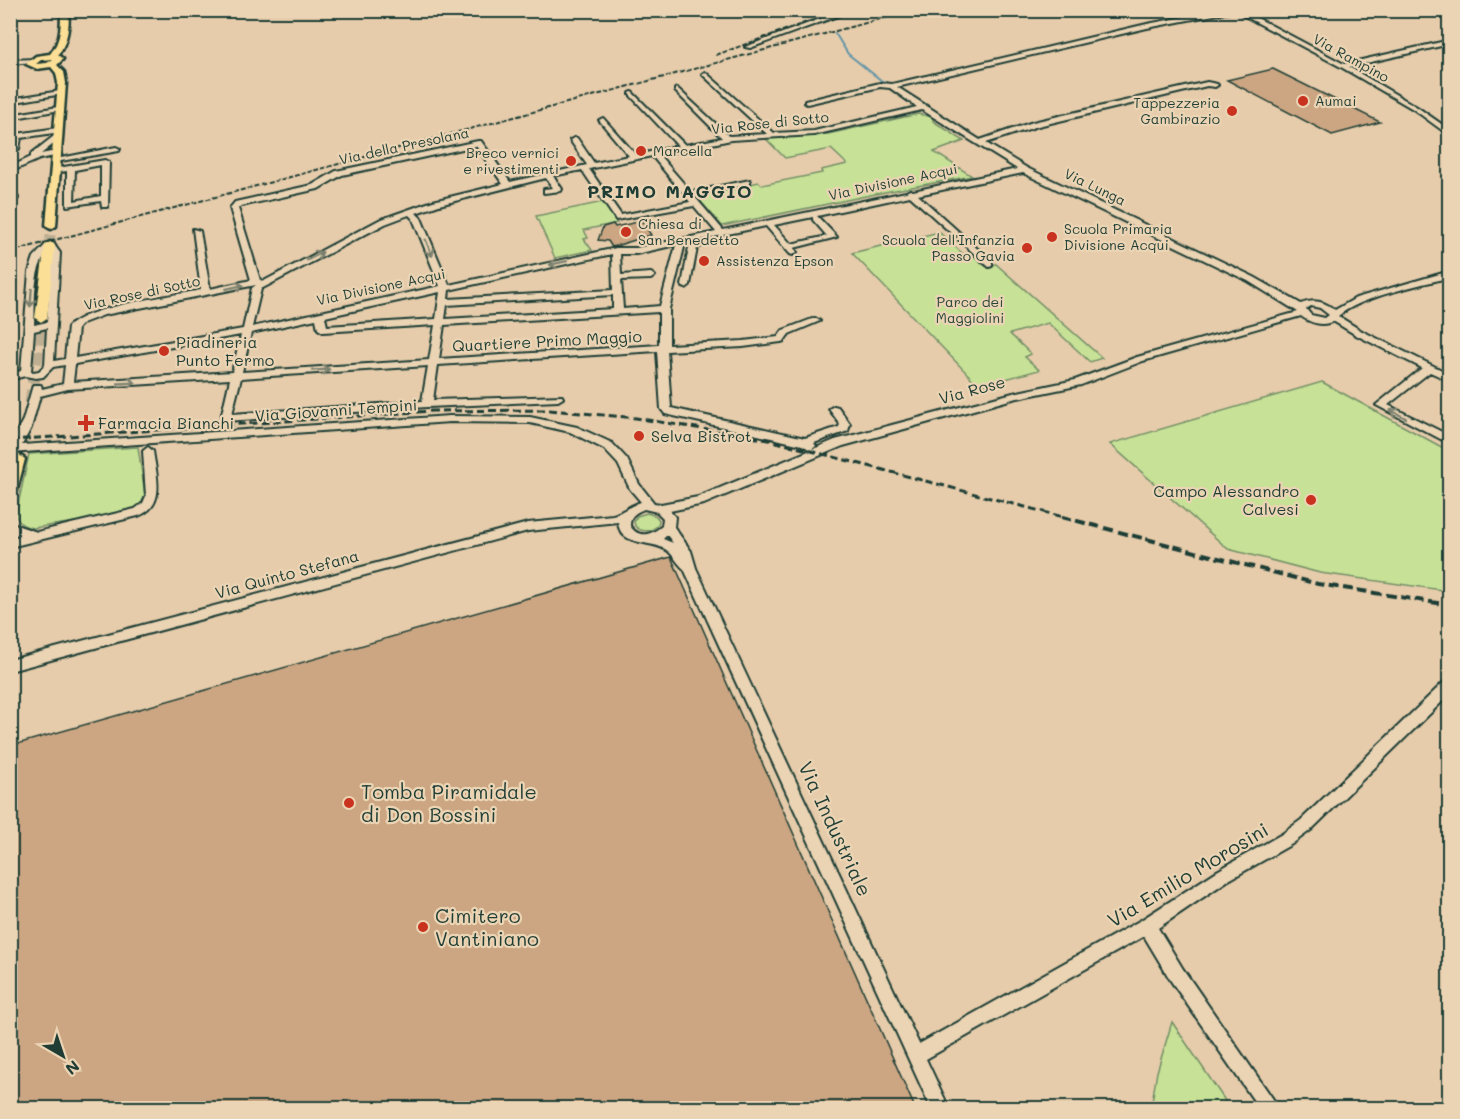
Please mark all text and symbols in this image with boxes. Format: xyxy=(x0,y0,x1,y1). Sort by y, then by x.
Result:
street label: Via Rampino xyxy=(1310,29,1393,86)
place label: Aumai xyxy=(1315,91,1357,110)
place label: Tappezzeria Gambirazio xyxy=(1133,93,1220,128)
marker: Aumai xyxy=(1296,94,1310,108)
marker: Tappezzeria Gambirazio xyxy=(1225,104,1239,118)
street label: Via Rose di Sotto xyxy=(710,107,830,138)
street label: Via della Presolana xyxy=(337,122,471,169)
place label: Marcella xyxy=(653,141,713,160)
place label: Breco vernici e rivestimenti xyxy=(463,143,559,178)
marker: Marcella xyxy=(634,144,648,158)
marker: Breco vernici e rivestimenti xyxy=(564,154,578,168)
street label: Via Divisione Acqui xyxy=(827,159,959,204)
street label: Via Lunga xyxy=(1061,164,1129,210)
district label: PRIMO MAGGIO xyxy=(587,179,753,203)
place label: Chiesa di San Benedetto xyxy=(638,214,739,249)
place label: Scuola Primaria Divisione Acqui xyxy=(1064,219,1173,254)
marker: Chiesa di San Benedetto xyxy=(619,225,633,239)
place label: Scuola dell'Infanzia Passo Gavia xyxy=(882,230,1015,265)
marker: Scuola Primaria Divisione Acqui xyxy=(1045,230,1059,244)
one-way arrow xyxy=(424,238,435,257)
marker: Scuola dell'Infanzia Passo Gavia xyxy=(1020,241,1034,255)
one-way arrow xyxy=(306,250,324,261)
place label: Assistenza Epson xyxy=(716,251,833,270)
marker: Assistenza Epson xyxy=(697,254,711,268)
one-way arrow xyxy=(549,258,569,269)
street label: Via Divisione Acqui xyxy=(315,264,447,309)
street label: Via Rose di Sotto xyxy=(82,271,202,314)
one-way arrow xyxy=(224,281,244,292)
one-way arrow xyxy=(25,287,36,307)
park label: Parco dei Maggiolini xyxy=(936,292,1004,327)
street label: Quartiere Primo Maggio xyxy=(452,325,642,356)
place label: Piadineria Punto Fermo xyxy=(176,331,274,370)
marker: Piadineria Punto Fermo xyxy=(157,344,171,358)
one-way arrow xyxy=(311,365,331,376)
street label: Via Rose xyxy=(936,371,1007,408)
one-way arrow xyxy=(116,377,136,388)
street label: Via Giovanni Tempini xyxy=(254,393,418,426)
one-way arrow xyxy=(1389,407,1407,419)
place label: Farmacia Bianchi xyxy=(98,412,234,433)
marker: Farmacia Bianchi xyxy=(79,416,93,430)
place label: Selva Bistrot xyxy=(651,425,752,446)
marker: Selva Bistrot xyxy=(632,429,646,443)
place label: Campo Alessandro Calvesi xyxy=(1153,480,1299,519)
marker: Campo Alessandro Calvesi xyxy=(1304,493,1318,507)
street label: Via Quinto Stefana xyxy=(213,544,361,603)
street label: Via Industriale xyxy=(793,757,879,900)
place label: Tomba Piramidale di Don Bossini xyxy=(361,778,537,827)
marker: Tomba Piramidale di Don Bossini xyxy=(342,796,356,810)
street label: Via Emilio Morosini xyxy=(1102,816,1273,933)
place label: Cimitero Vantiniano xyxy=(435,902,539,951)
marker: Cimitero Vantiniano xyxy=(416,920,430,934)
north arrow xyxy=(33,1026,93,1086)
text: N xyxy=(61,1056,84,1080)

